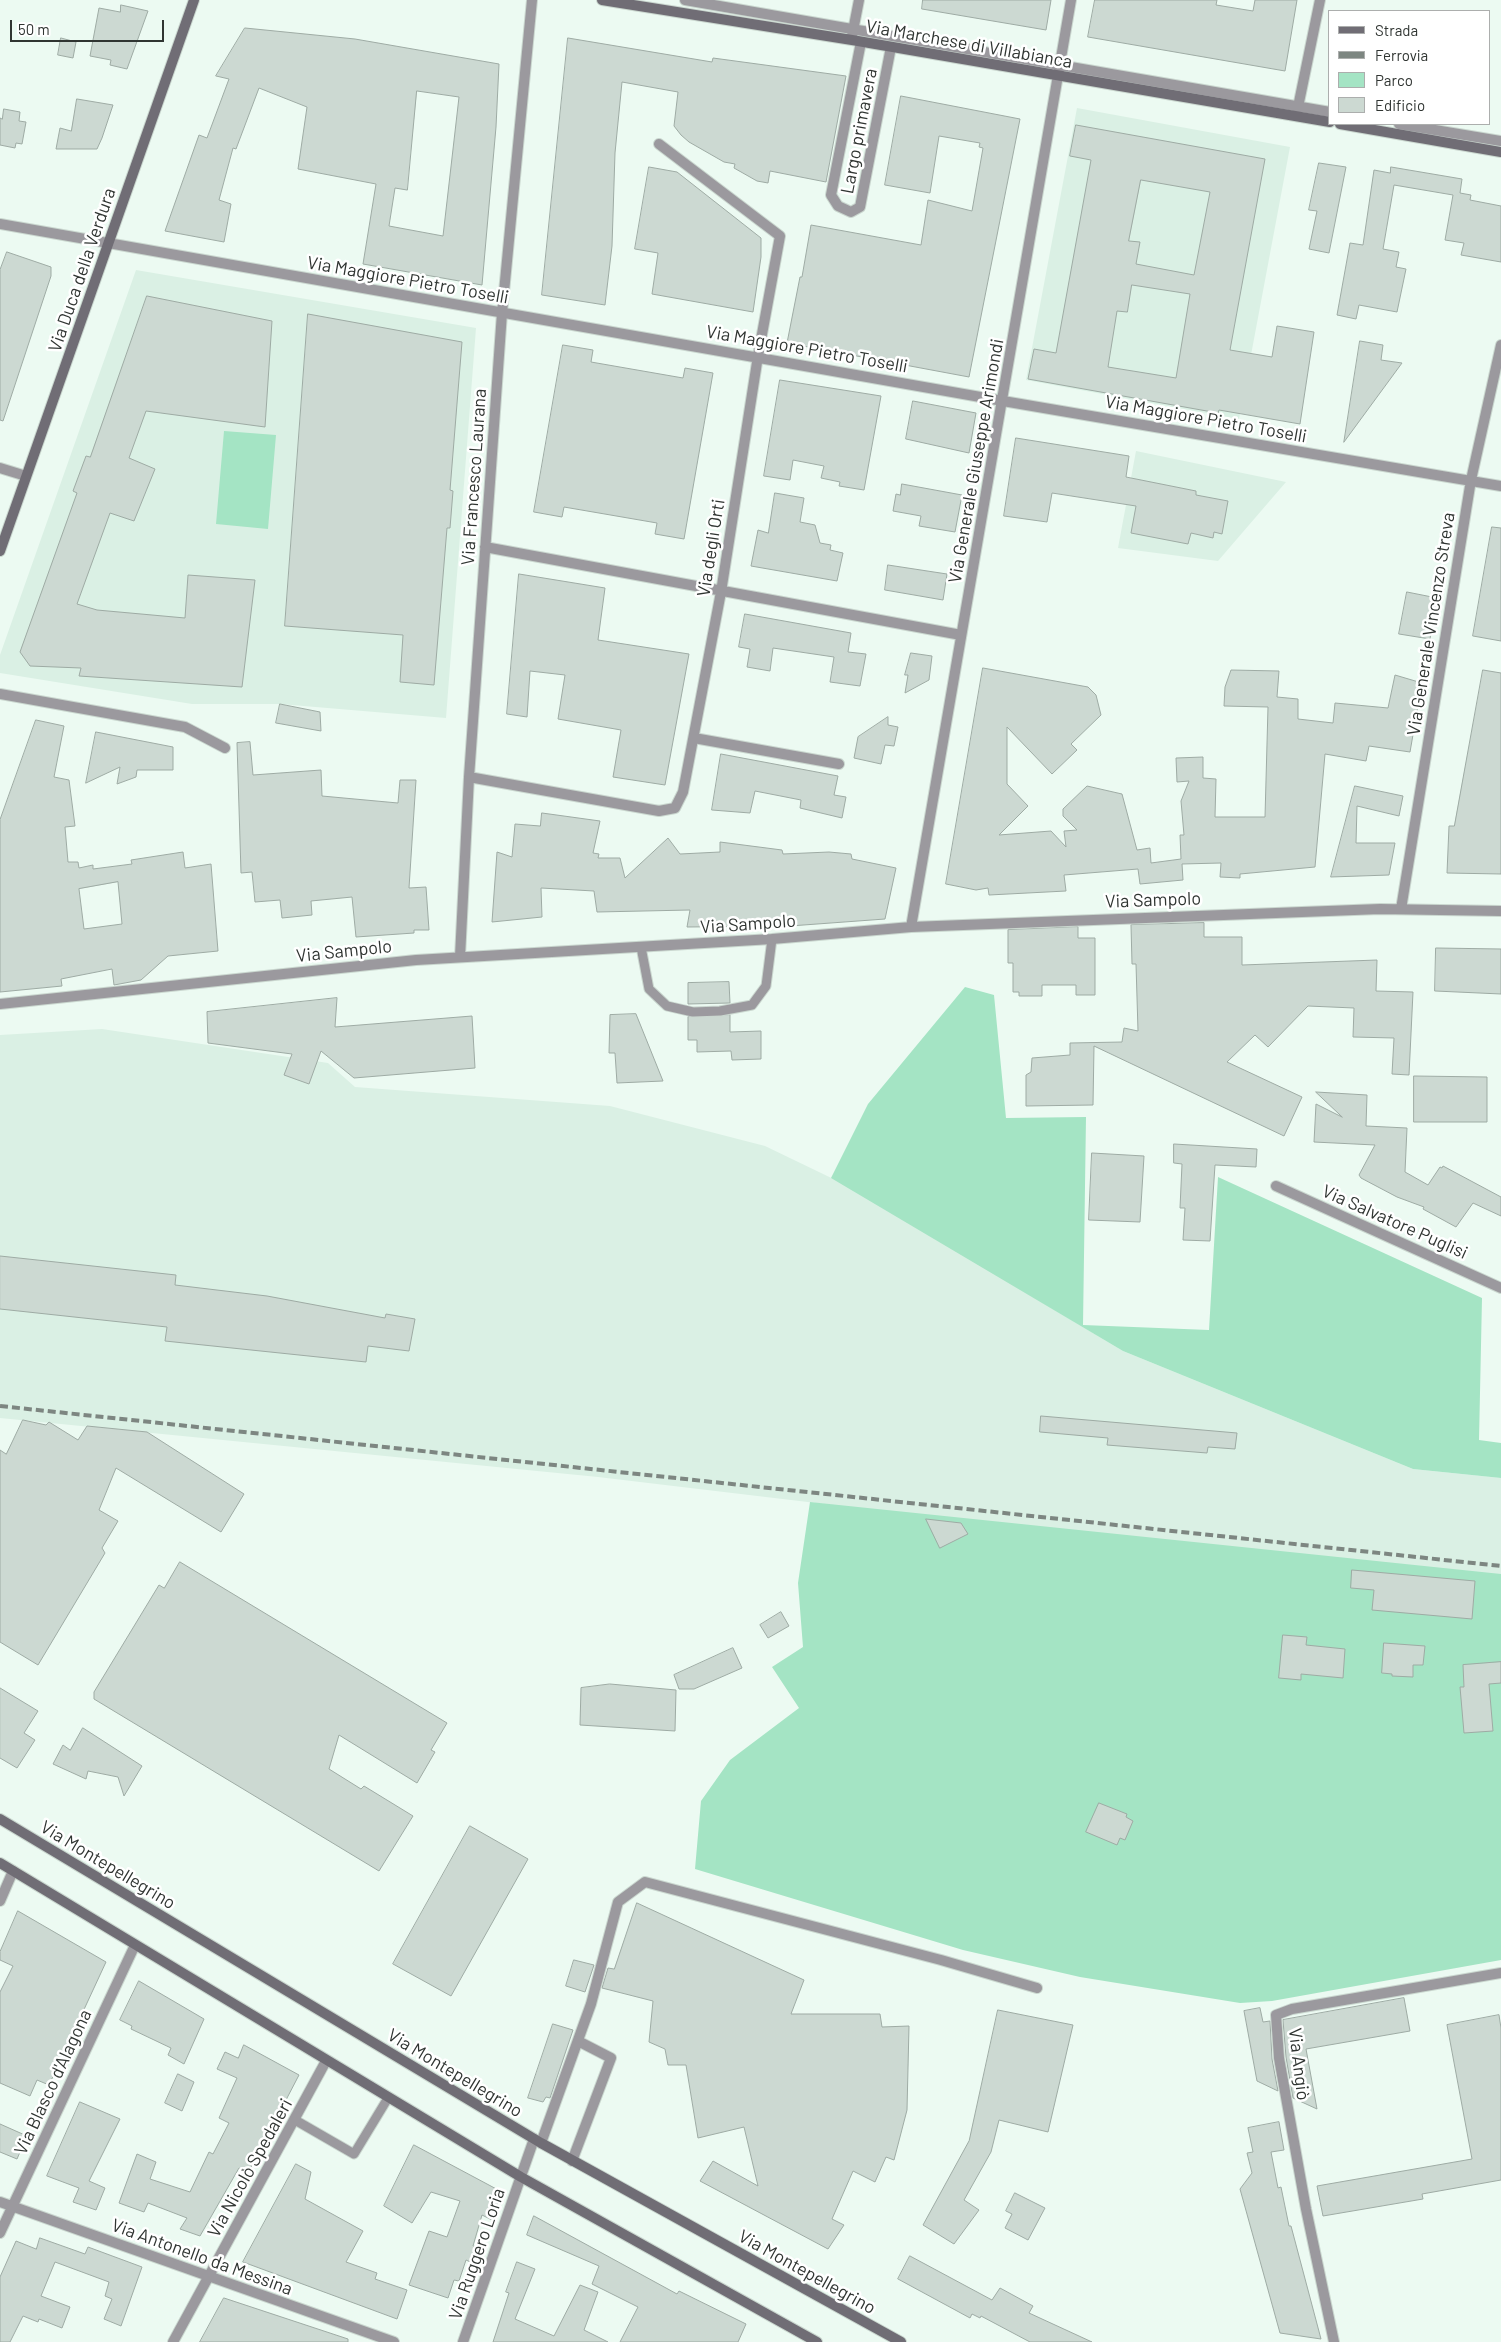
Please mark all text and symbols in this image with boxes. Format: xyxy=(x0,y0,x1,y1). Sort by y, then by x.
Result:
scale bar xyxy=(12,10,166,42)
legend xyxy=(1328,10,1491,125)
street label: Via Marchese di Villabianca xyxy=(864,15,1074,73)
text: 50 m xyxy=(18,20,50,38)
text: Strada xyxy=(1375,21,1418,39)
text: Ferrovia xyxy=(1375,46,1428,64)
street label: Largo primavera xyxy=(836,66,882,196)
text: Parco xyxy=(1375,71,1413,89)
text: Edificio xyxy=(1375,96,1425,114)
street label: Via Duca della Verdura xyxy=(44,185,120,355)
street label: Via Maggiore Pietro Toselli xyxy=(305,252,511,308)
street label: Via Maggiore Pietro Toselli xyxy=(704,321,910,377)
street label: Via Generale Giuseppe Arimondi xyxy=(944,337,1008,585)
street label: Via Francesco Laurana xyxy=(457,388,491,566)
street label: Via Maggiore Pietro Toselli xyxy=(1103,391,1309,447)
street label: Via degli Orti xyxy=(693,498,729,598)
street label: Via Generale Vincenzo Streva xyxy=(1403,511,1459,737)
street label: Via Sampolo xyxy=(1105,888,1201,912)
street label: Via Sampolo xyxy=(699,910,797,938)
street label: Via Sampolo xyxy=(295,935,393,967)
street label: Via Salvatore Puglisi xyxy=(1319,1180,1471,1264)
street label: Via Montepellegrino xyxy=(37,1816,179,1914)
street label: Via Blasco d'Alagona xyxy=(10,2006,96,2158)
street label: Via Montepellegrino xyxy=(384,2024,526,2122)
street label: Via Angiò xyxy=(1284,2027,1314,2101)
street label: Via Nicolò Spedaleri xyxy=(203,2095,297,2241)
street label: Via Ruggero Loria xyxy=(444,2185,510,2323)
street label: Via Antonello da Messina xyxy=(109,2214,295,2300)
street label: Via Montepellegrino xyxy=(735,2225,879,2319)

